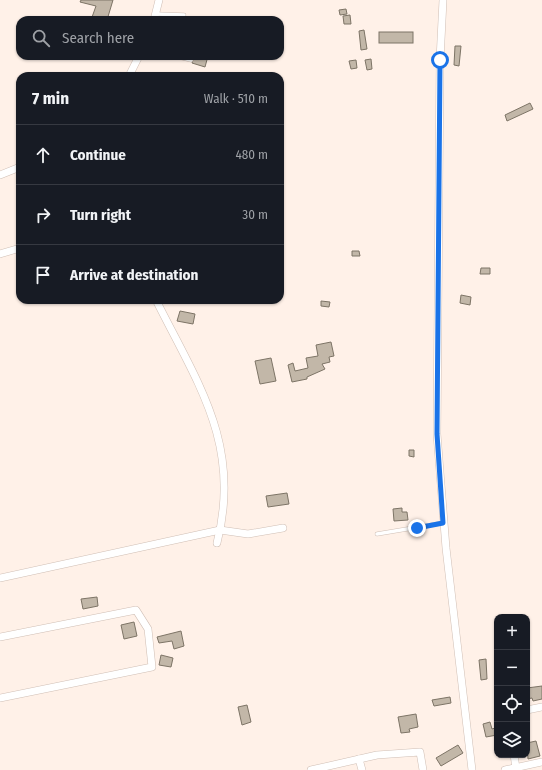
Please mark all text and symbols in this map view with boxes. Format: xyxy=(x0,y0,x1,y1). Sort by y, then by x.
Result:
search box xyxy=(16,16,284,60)
icon: search xyxy=(30,27,52,49)
text: Search here xyxy=(62,29,134,47)
route start xyxy=(431,51,449,69)
text: 7 min xyxy=(32,88,69,109)
text: Walk · 510 m xyxy=(204,91,268,106)
icon: ahead xyxy=(32,144,54,166)
text: Continue xyxy=(70,146,126,164)
text: 480 m xyxy=(235,147,268,162)
icon: right xyxy=(32,204,54,226)
text: Turn right xyxy=(70,206,131,224)
text: 30 m xyxy=(242,207,268,222)
icon: arrive xyxy=(32,264,54,286)
text: Arrive at destination xyxy=(70,266,198,284)
route end xyxy=(408,519,426,537)
map controls xyxy=(494,614,530,758)
button: + xyxy=(494,614,530,650)
button: − xyxy=(494,650,530,686)
button: locate xyxy=(494,686,530,722)
button: layers xyxy=(494,722,530,758)

